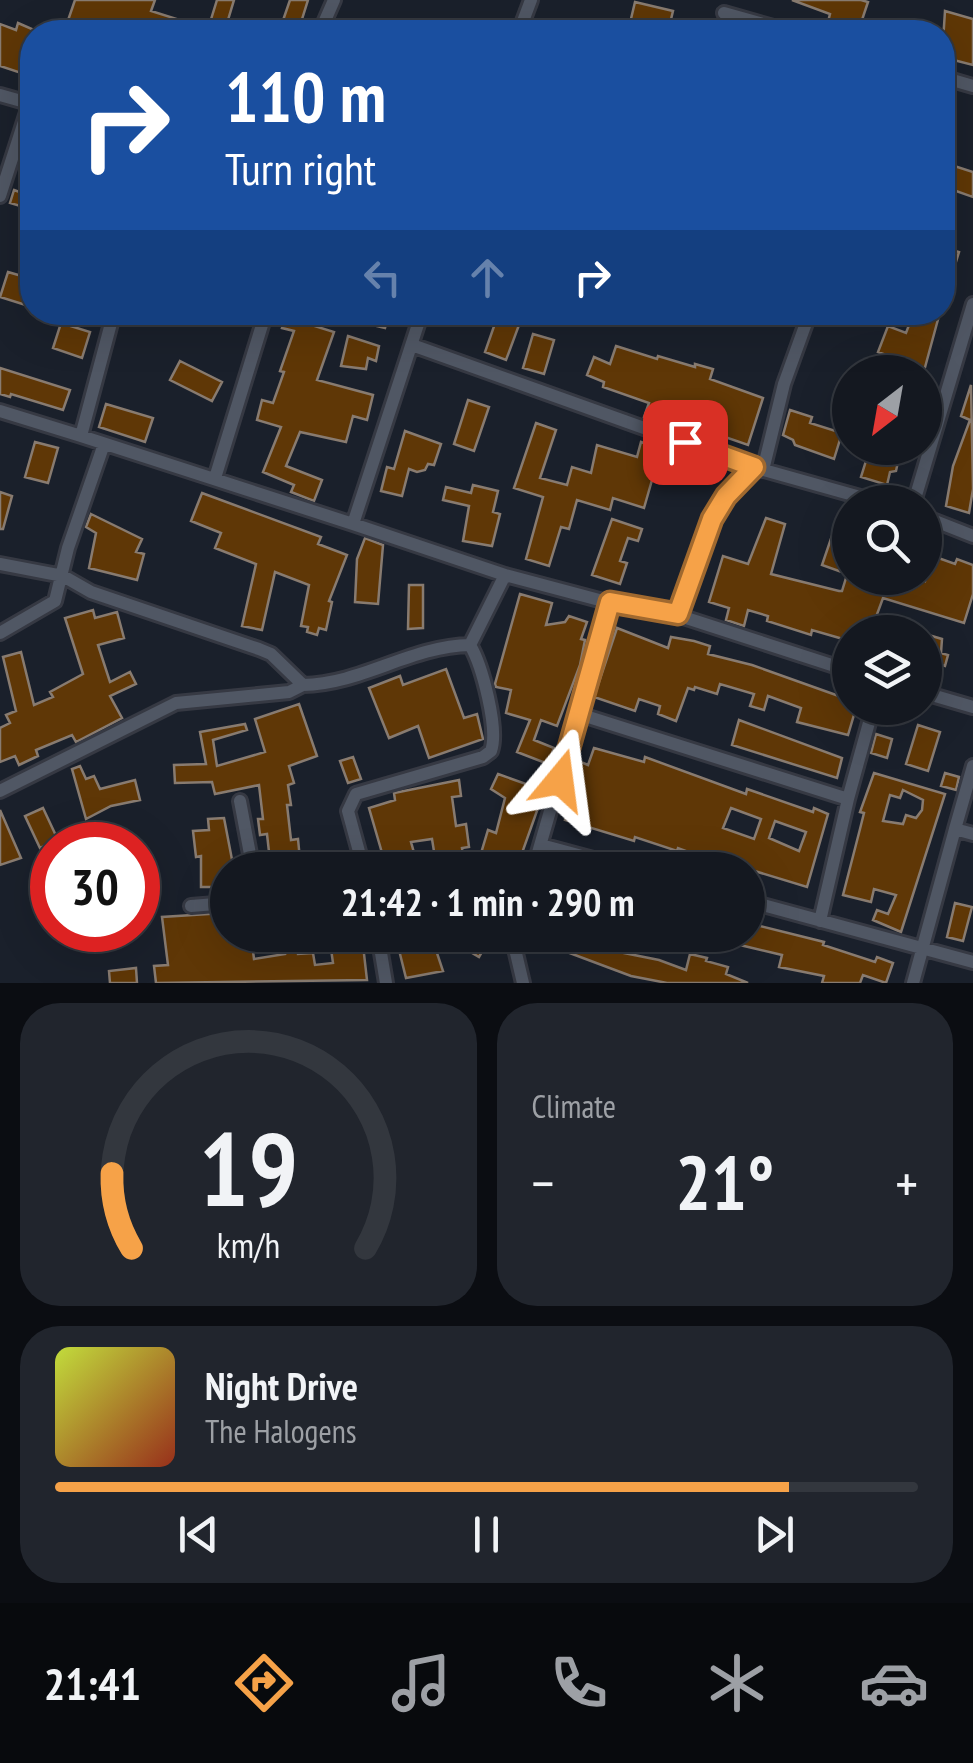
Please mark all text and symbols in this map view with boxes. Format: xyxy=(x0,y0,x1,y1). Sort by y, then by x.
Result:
text: 110 m xyxy=(225,51,386,141)
icon: right xyxy=(60,60,190,190)
text: Turn right xyxy=(225,139,376,197)
icon: left xyxy=(355,250,410,305)
icon: ahead xyxy=(460,250,515,305)
icon: right xyxy=(565,250,620,305)
north arrow xyxy=(832,355,942,465)
map controls xyxy=(832,355,942,725)
pin xyxy=(643,400,728,485)
icon: arrive xyxy=(658,415,713,470)
button: search xyxy=(832,485,942,595)
button: layers xyxy=(832,615,942,725)
position arrow xyxy=(508,728,612,832)
speed limit sign: 30 xyxy=(30,822,160,952)
text: 21:42 · 1 min · 290 m xyxy=(341,877,634,926)
text: Climate xyxy=(532,1085,616,1127)
text: 19 xyxy=(199,1100,298,1235)
text: 21° xyxy=(675,1134,774,1231)
text: − xyxy=(532,1147,554,1218)
text: + xyxy=(895,1147,918,1218)
text: km/h xyxy=(217,1222,280,1268)
text: Night Drive xyxy=(205,1361,358,1410)
text: The Halogens xyxy=(205,1410,357,1452)
icon: previous xyxy=(171,1507,226,1562)
icon: pause xyxy=(459,1507,514,1562)
icon: next xyxy=(747,1507,802,1562)
icon: directions xyxy=(229,1648,299,1718)
icon: music xyxy=(386,1648,456,1718)
icon: phone xyxy=(544,1648,614,1718)
icon: climate xyxy=(702,1648,772,1718)
icon: car xyxy=(859,1648,929,1718)
text: 21:41 xyxy=(44,1654,141,1712)

